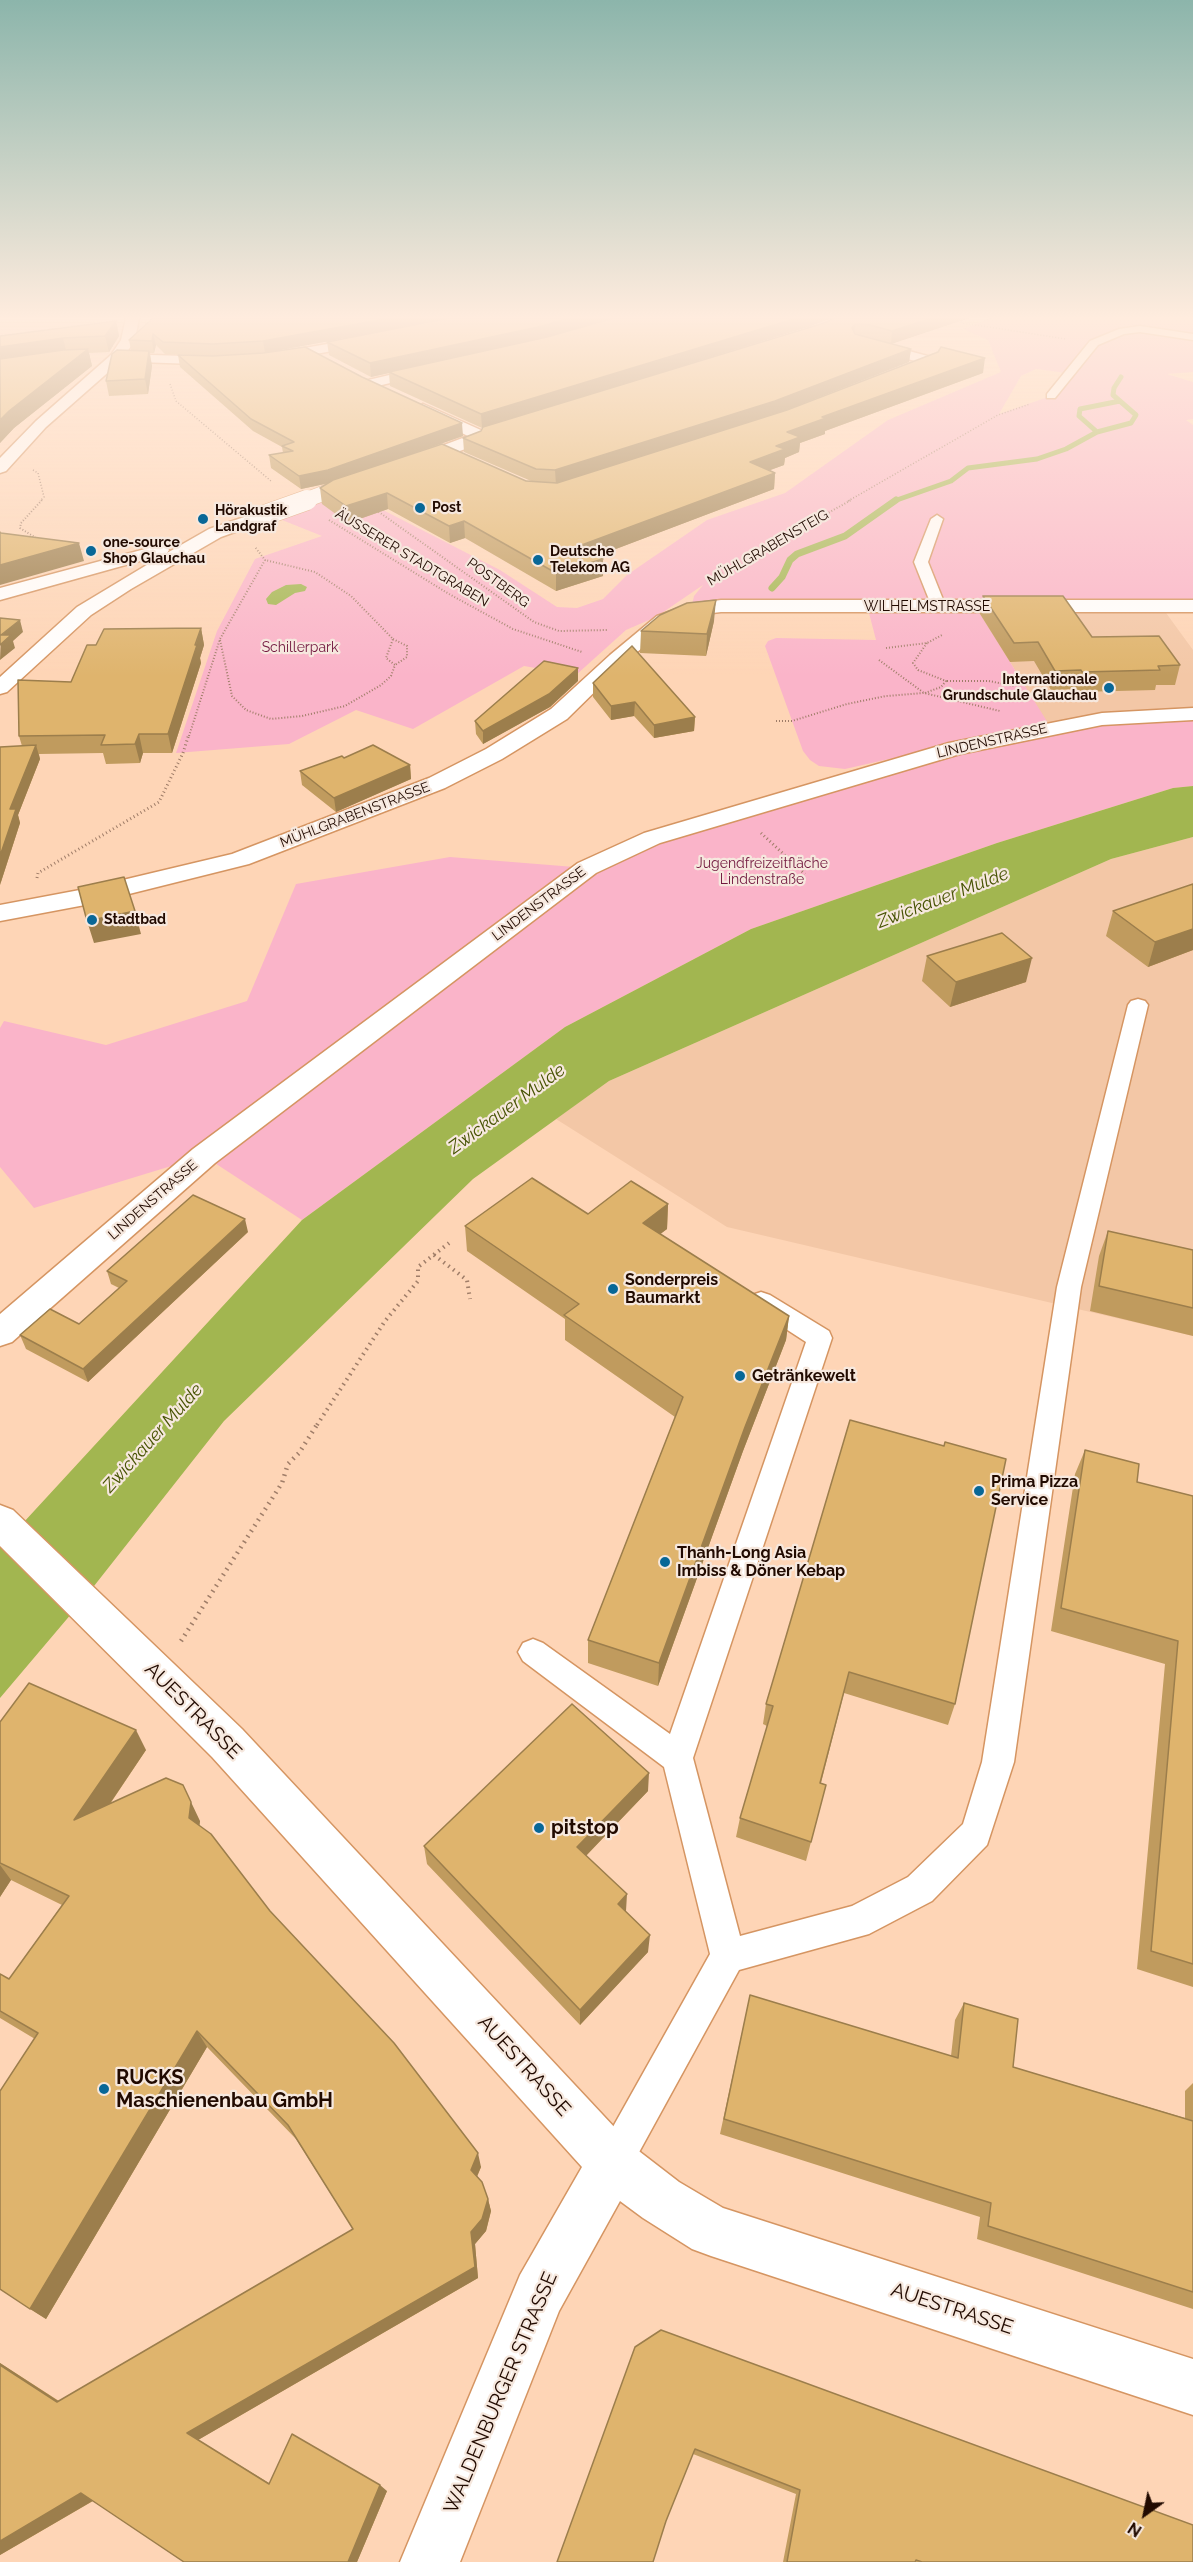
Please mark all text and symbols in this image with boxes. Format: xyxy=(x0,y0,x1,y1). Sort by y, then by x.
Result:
place label: Post xyxy=(432,500,461,516)
marker: Post xyxy=(413,501,427,515)
place label: Hörakustik Landgraf xyxy=(215,503,287,536)
street label: ÄUSSERER STADTGRABEN xyxy=(332,505,492,611)
street label: MÜHLGRABENSTEIG xyxy=(704,506,832,590)
marker: Hörakustik Landgraf xyxy=(196,512,210,526)
place label: one-source Shop Glauchau xyxy=(103,535,205,568)
marker: one-source Shop Glauchau xyxy=(84,544,98,558)
place label: Deutsche Telekom AG xyxy=(550,544,630,576)
marker: Deutsche Telekom AG xyxy=(531,553,545,567)
street label: POSTBERG xyxy=(463,555,533,611)
street label: WILHELMSTRASSE xyxy=(864,599,990,615)
park label: Schillerpark xyxy=(262,640,338,656)
place label: Internationale Grundschule Glauchau xyxy=(943,672,1097,704)
marker: Internationale Grundschule Glauchau xyxy=(1102,681,1116,695)
street label: LINDENSTRASSE xyxy=(935,720,1049,762)
street label: MÜHLGRABENSTRASSE xyxy=(278,779,432,851)
park label: Jugendfreizeitfläche Lindenstraße xyxy=(696,856,828,888)
street label: LINDENSTRASSE xyxy=(489,863,589,945)
water label: Zwickauer Mulde xyxy=(874,863,1012,933)
place label: Stadtbad xyxy=(104,912,166,928)
marker: Stadtbad xyxy=(85,913,99,927)
water label: Zwickauer Mulde xyxy=(444,1059,570,1159)
street label: LINDENSTRASSE xyxy=(105,1157,201,1243)
place label: Sonderpreis Baumarkt xyxy=(625,1270,718,1308)
marker: Sonderpreis Baumarkt xyxy=(606,1282,620,1296)
place label: Getränkewelt xyxy=(752,1366,856,1386)
marker: Getränkewelt xyxy=(733,1369,747,1383)
water label: Zwickauer Mulde xyxy=(99,1379,207,1497)
place label: Prima Pizza Service xyxy=(991,1472,1078,1510)
marker: Prima Pizza Service xyxy=(972,1484,986,1498)
place label: Thanh-Long Asia Imbiss & Döner Kebap xyxy=(677,1543,845,1581)
marker: Thanh-Long Asia Imbiss & Döner Kebap xyxy=(658,1555,672,1569)
street label: AUESTRASSE xyxy=(140,1658,246,1764)
place label: pitstop xyxy=(551,1816,619,1840)
marker: pitstop xyxy=(532,1821,546,1835)
street label: AUESTRASSE xyxy=(473,2011,575,2121)
place label: RUCKS Maschienenbau GmbH xyxy=(116,2066,333,2113)
marker: RUCKS Maschienenbau GmbH xyxy=(97,2082,111,2096)
street label: WALDENBURGER STRASSE xyxy=(439,2269,563,2517)
street label: AUESTRASSE xyxy=(888,2278,1016,2340)
north arrow xyxy=(1115,2484,1175,2544)
text: N xyxy=(1125,2518,1145,2541)

